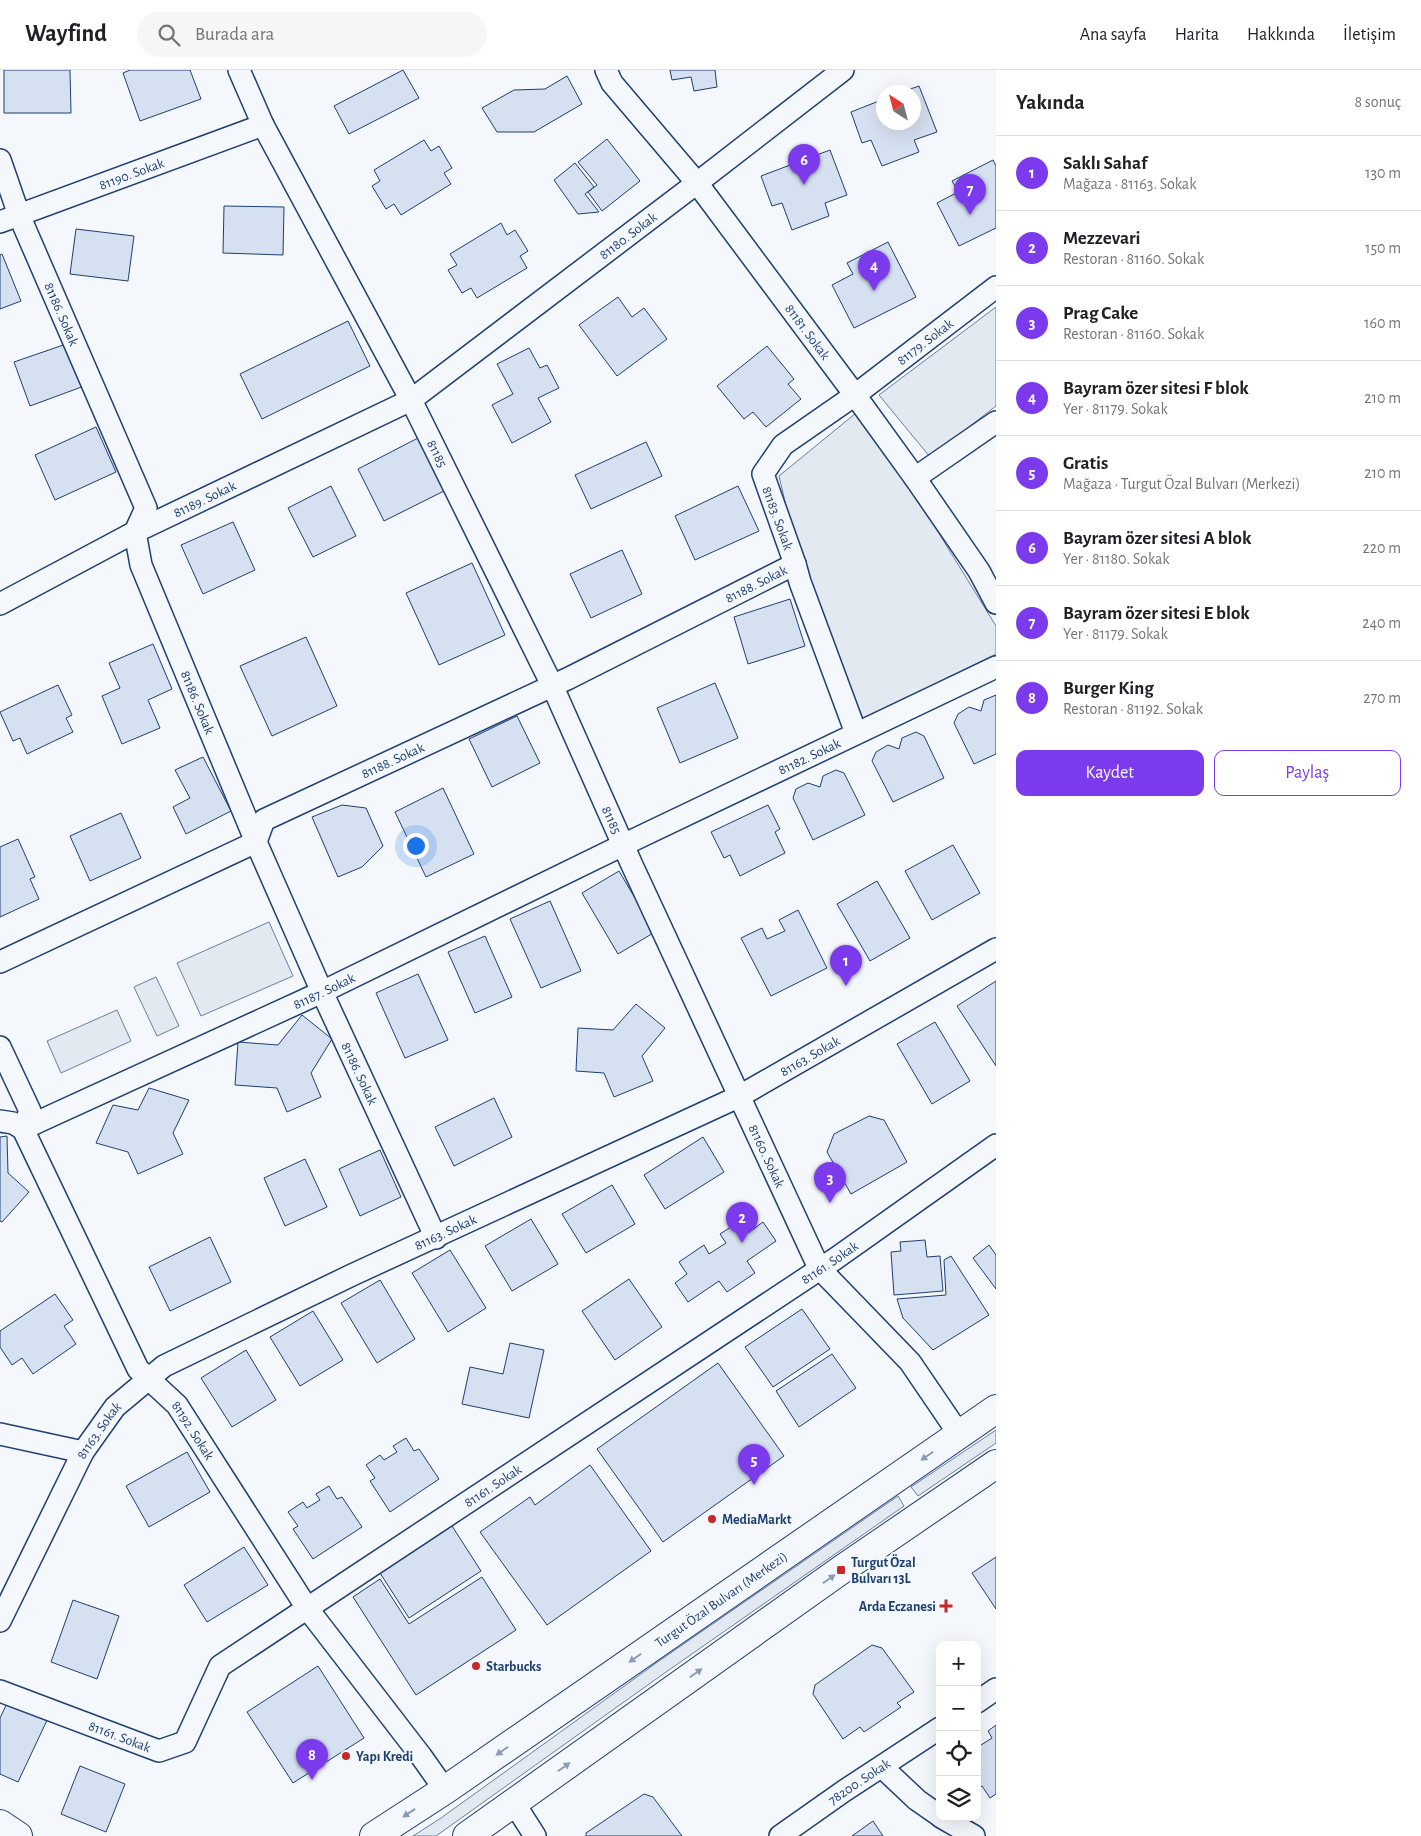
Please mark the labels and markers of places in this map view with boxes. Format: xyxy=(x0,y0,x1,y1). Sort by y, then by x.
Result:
pin: 6 xyxy=(788,144,820,185)
pin: 7 xyxy=(954,174,986,215)
pin: 4 xyxy=(858,250,890,291)
pin: 1 xyxy=(830,945,862,986)
pin: 3 xyxy=(814,1162,846,1203)
pin: 2 xyxy=(726,1202,758,1243)
pin: 5 xyxy=(738,1444,770,1485)
marker: MediaMarkt xyxy=(706,1513,718,1525)
place label: MediaMarkt xyxy=(722,1513,792,1527)
place label: Turgut Özal Bulvarı 13L xyxy=(851,1554,916,1586)
marker: Turgut Özal Bulvarı 13L xyxy=(835,1564,847,1576)
place label: Arda Eczanesi xyxy=(859,1600,936,1614)
marker: Arda Eczanesi xyxy=(940,1600,952,1612)
marker: Starbucks xyxy=(470,1660,482,1672)
place label: Starbucks xyxy=(486,1660,541,1674)
pin: 8 xyxy=(296,1739,328,1780)
marker: Yapı Kredi xyxy=(340,1750,352,1762)
place label: Yapı Kredi xyxy=(356,1750,413,1764)

